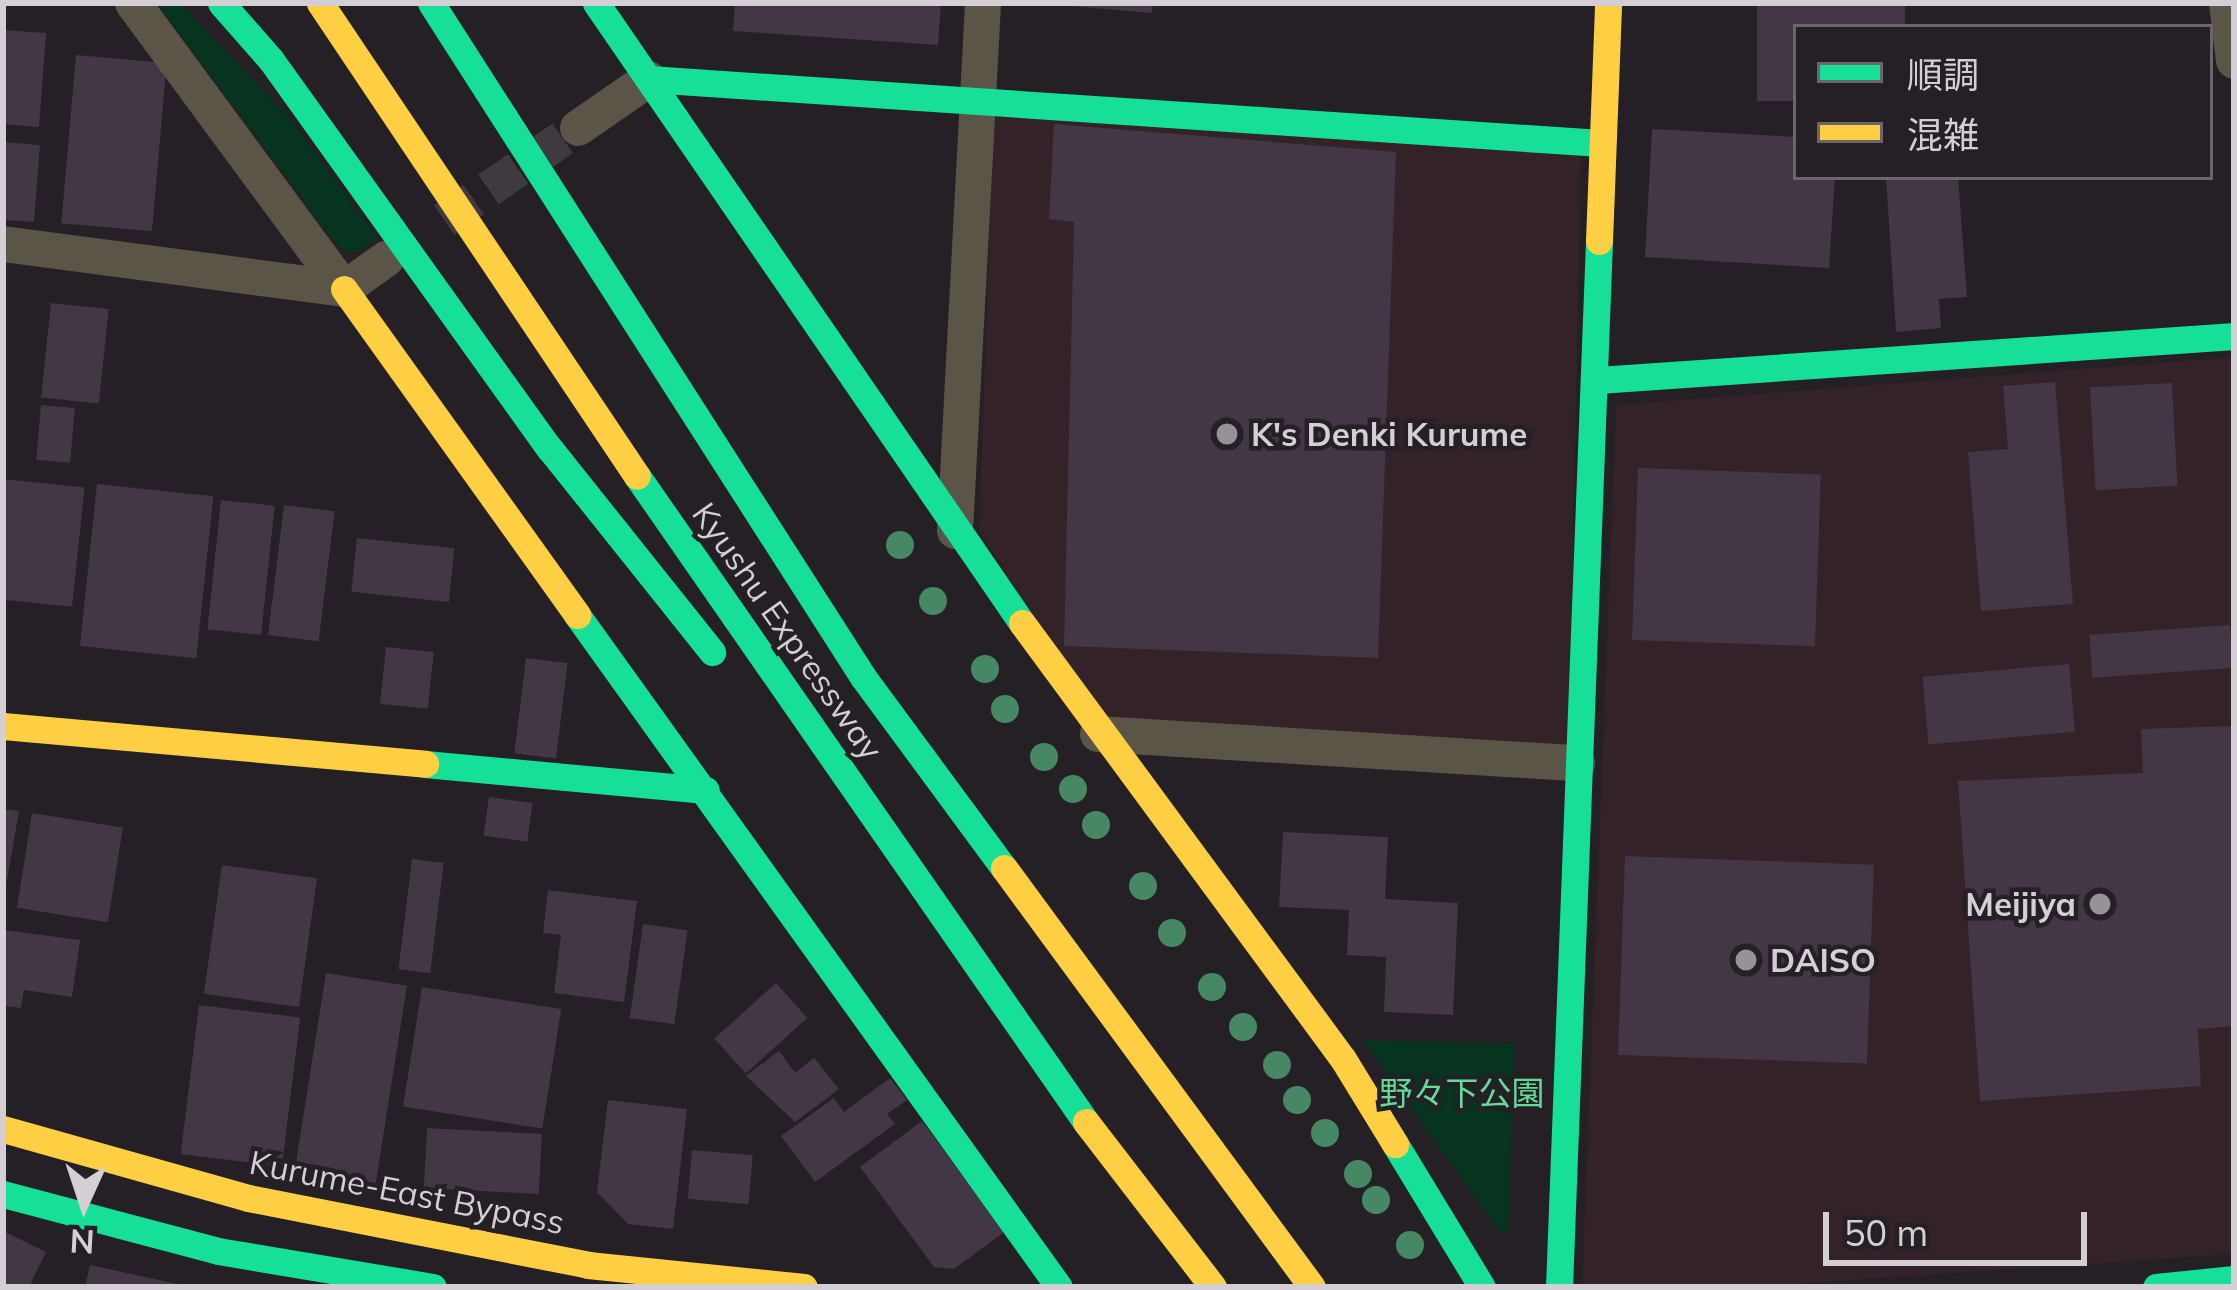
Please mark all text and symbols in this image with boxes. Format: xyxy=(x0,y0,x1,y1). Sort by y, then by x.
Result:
legend xyxy=(1793,24,2213,180)
text: 順調 xyxy=(1907,52,1979,97)
text: 混雑 xyxy=(1907,112,1979,157)
place label: K's Denki Kurume xyxy=(1251,414,1527,454)
marker: K's Denki Kurume xyxy=(1214,421,1240,447)
street label: Kyushu Expressway xyxy=(684,495,892,767)
place label: Meijiya xyxy=(1965,884,2076,924)
marker: Meijiya xyxy=(2087,891,2113,917)
place label: DAISO xyxy=(1770,940,1876,980)
marker: DAISO xyxy=(1733,947,1759,973)
park label: 野々下公園 xyxy=(1380,1073,1544,1113)
street label: Kurume-East Bypass xyxy=(246,1142,568,1242)
north arrow xyxy=(24,1146,144,1266)
scale bar xyxy=(1829,1188,2093,1262)
text: 50 m xyxy=(1844,1210,1928,1255)
text: N xyxy=(69,1221,96,1264)

